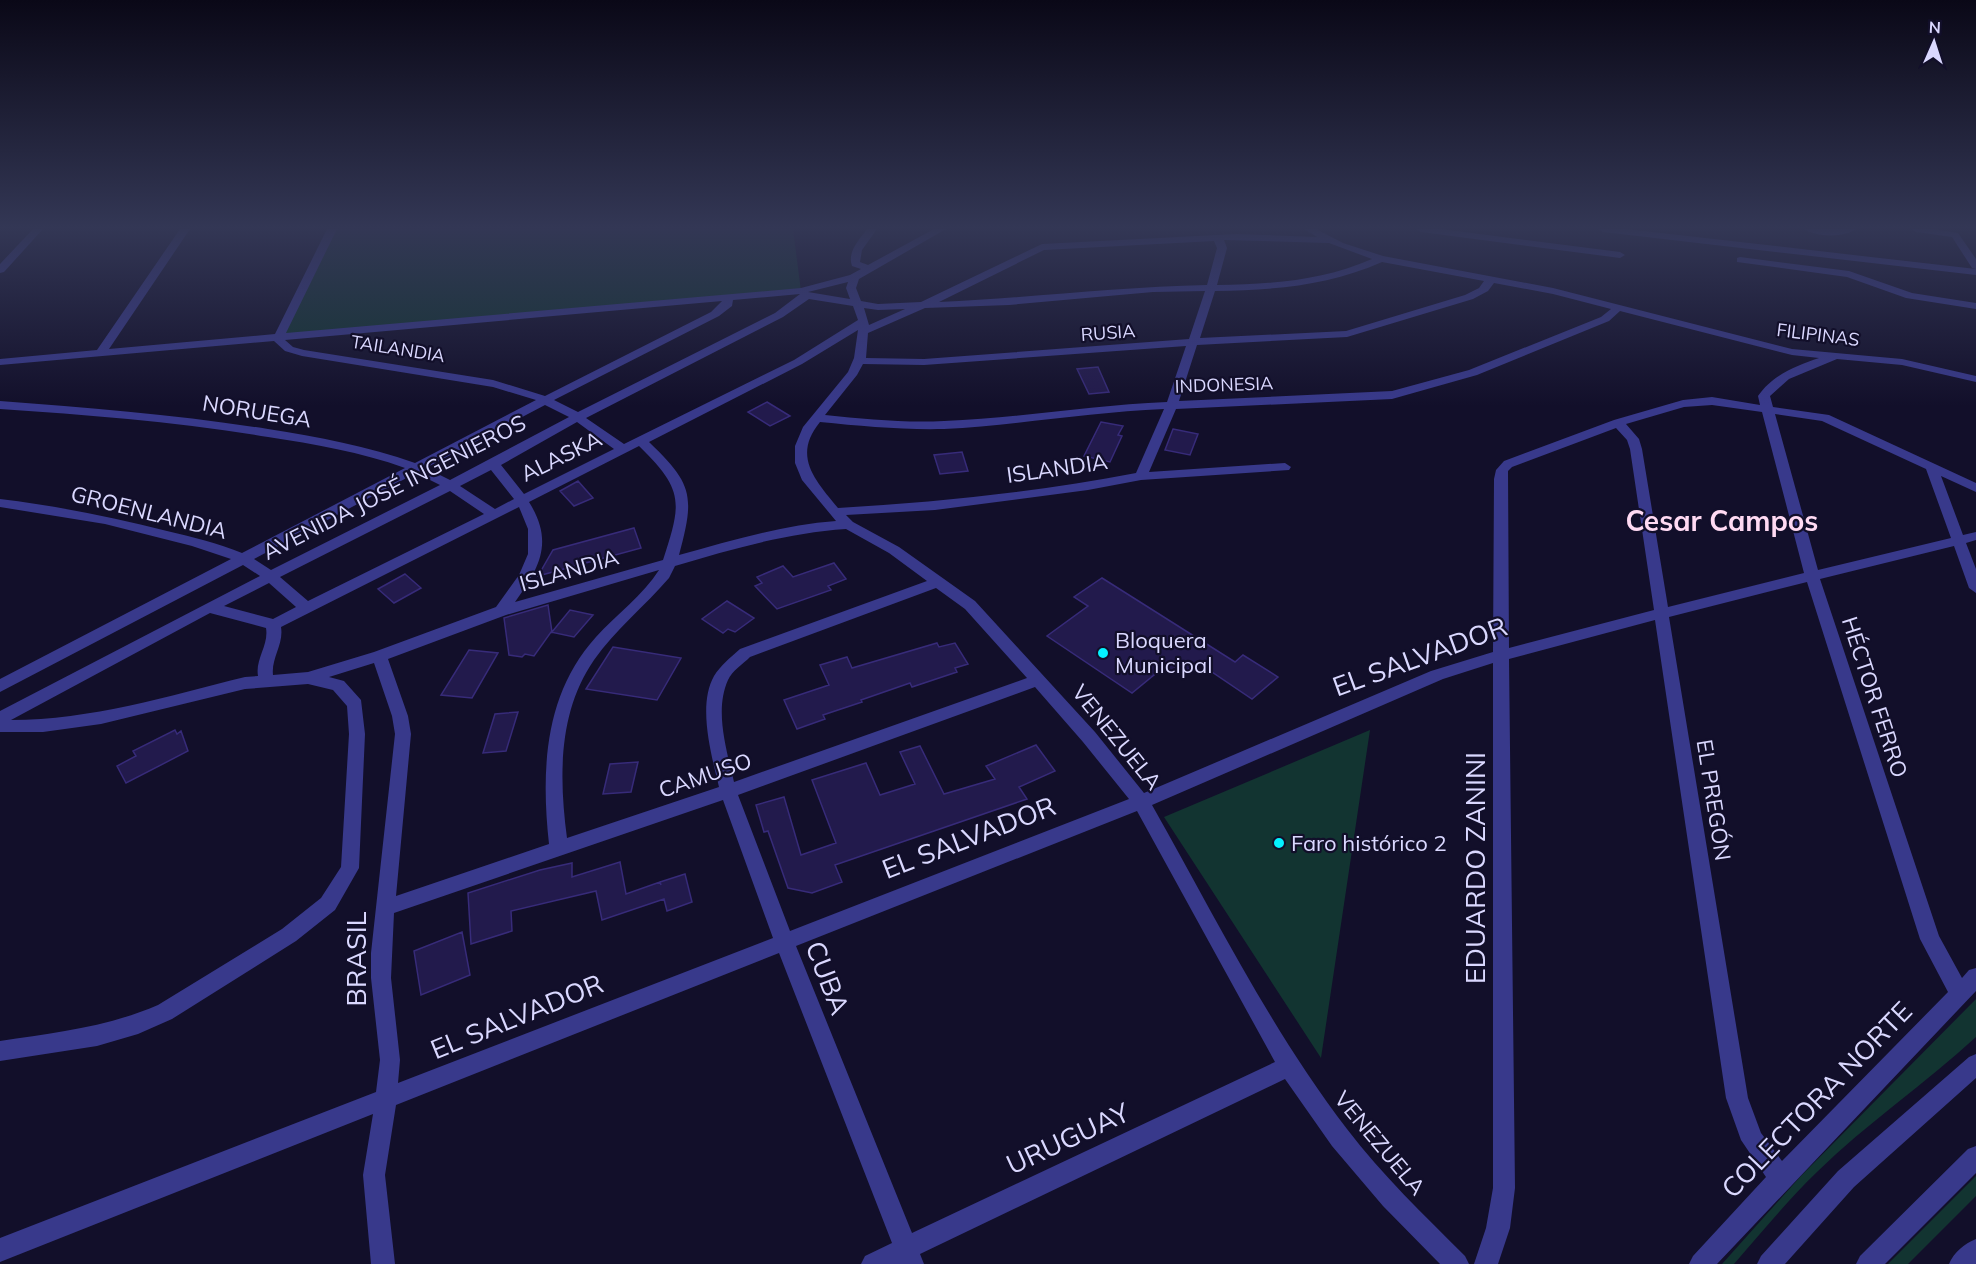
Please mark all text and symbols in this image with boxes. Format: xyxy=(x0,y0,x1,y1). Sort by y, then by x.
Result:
north arrow xyxy=(1904,12,1964,72)
text: N xyxy=(1928,17,1941,37)
street label: FILIPINAS xyxy=(1775,318,1861,351)
street label: RUSIA xyxy=(1080,319,1136,346)
street label: TAILANDIA xyxy=(349,330,447,367)
street label: INDONESIA xyxy=(1174,371,1274,398)
street label: NORUEGA xyxy=(201,389,313,433)
street label: AVENIDA JOSÉ INGENIEROS xyxy=(258,408,530,566)
street label: ALASKA xyxy=(516,424,606,488)
street label: ISLANDIA xyxy=(1005,447,1109,489)
street label: GROENLANDIA xyxy=(68,479,230,545)
district label: Cesar Campos xyxy=(1626,503,1818,538)
street label: ISLANDIA xyxy=(516,543,622,597)
street label: EL SALVADOR xyxy=(1328,609,1512,703)
street label: HÉCTOR FERRO xyxy=(1836,613,1914,781)
place label: Bloquera Municipal xyxy=(1115,626,1212,679)
marker: Bloquera Municipal xyxy=(1096,646,1110,660)
street label: VENEZUELA xyxy=(1066,679,1168,795)
street label: EL PREGÓN xyxy=(1691,737,1737,863)
street label: CAMUSO xyxy=(655,746,755,804)
street label: EDUARDO ZANINI xyxy=(1458,752,1492,984)
street label: EL SALVADOR xyxy=(877,788,1060,886)
place label: Faro histórico 2 xyxy=(1291,829,1447,857)
marker: Faro histórico 2 xyxy=(1272,836,1286,850)
street label: BRASIL xyxy=(339,911,373,1006)
street label: CUBA xyxy=(798,936,858,1019)
street label: EL SALVADOR xyxy=(425,966,608,1066)
street label: COLECTORA NORTE xyxy=(1714,994,1919,1205)
street label: VENEZUELA xyxy=(1328,1085,1432,1201)
street label: URUGUAY xyxy=(1001,1095,1135,1181)

